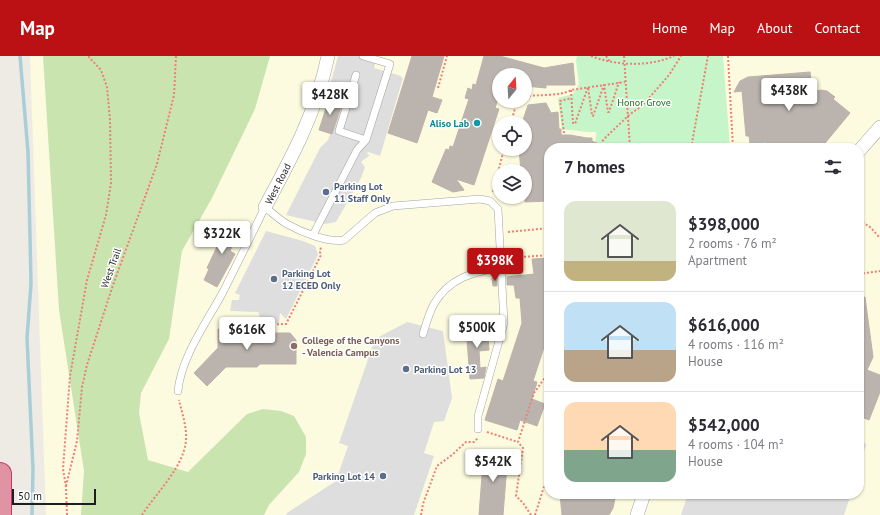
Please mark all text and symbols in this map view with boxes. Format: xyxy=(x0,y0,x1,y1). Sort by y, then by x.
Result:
text: Map xyxy=(20,16,55,40)
text: Home xyxy=(652,19,687,37)
text: Map xyxy=(709,19,735,37)
text: About xyxy=(757,19,793,37)
text: Contact xyxy=(815,19,860,37)
north arrow xyxy=(492,68,532,108)
map controls xyxy=(492,68,532,204)
pin: $438K xyxy=(761,78,817,112)
pin: $428K xyxy=(302,82,358,116)
text: $438K xyxy=(770,82,808,99)
text: $428K xyxy=(311,86,349,103)
park label: Honor Grove xyxy=(617,96,671,109)
button: locate xyxy=(492,116,532,156)
place label: Aliso Lab xyxy=(430,117,470,130)
marker: Aliso Lab xyxy=(472,118,482,128)
text: 7 homes xyxy=(564,156,625,178)
icon: filters xyxy=(822,156,844,178)
street label: West Road xyxy=(262,161,294,207)
button: layers xyxy=(492,164,532,204)
place label: Parking Lot 11 Staff Only xyxy=(334,180,391,205)
marker: Parking Lot 11 Staff Only xyxy=(321,187,331,197)
text: $398,000 xyxy=(688,213,760,235)
icon: home xyxy=(596,217,644,265)
pin: $322K xyxy=(194,221,250,255)
text: $322K xyxy=(203,225,241,242)
text: 2 rooms · 76 m² xyxy=(688,235,777,252)
street label: West Trail xyxy=(98,246,124,290)
pin: $398K xyxy=(467,248,523,282)
text: $398K xyxy=(476,252,514,269)
text: Apartment xyxy=(688,252,747,269)
place label: Parking Lot 12 ECED Only xyxy=(282,267,341,292)
marker: Parking Lot 12 ECED Only xyxy=(269,274,279,284)
text: $616,000 xyxy=(688,314,760,336)
pin: $500K xyxy=(449,315,505,349)
pin: $616K xyxy=(219,317,275,351)
icon: home xyxy=(596,318,644,366)
text: $500K xyxy=(458,319,496,336)
text: $616K xyxy=(228,321,266,338)
place label: College of the Canyons - Valencia Campus xyxy=(302,334,400,359)
text: 4 rooms · 116 m² xyxy=(688,336,784,353)
marker: College of the Canyons - Valencia Campus xyxy=(289,341,299,351)
text: House xyxy=(688,353,723,370)
place label: Parking Lot 13 xyxy=(414,363,476,376)
marker: Parking Lot 13 xyxy=(401,364,411,374)
text: $542,000 xyxy=(688,414,760,436)
icon: home xyxy=(596,418,644,466)
text: 4 rooms · 104 m² xyxy=(688,436,784,453)
pin: $542K xyxy=(465,449,521,483)
text: $542K xyxy=(474,453,512,470)
text: House xyxy=(688,453,723,470)
place label: Parking Lot 14 xyxy=(313,470,375,483)
marker: Parking Lot 14 xyxy=(378,471,388,481)
scale bar xyxy=(12,487,96,506)
text: 50 m xyxy=(18,489,42,503)

